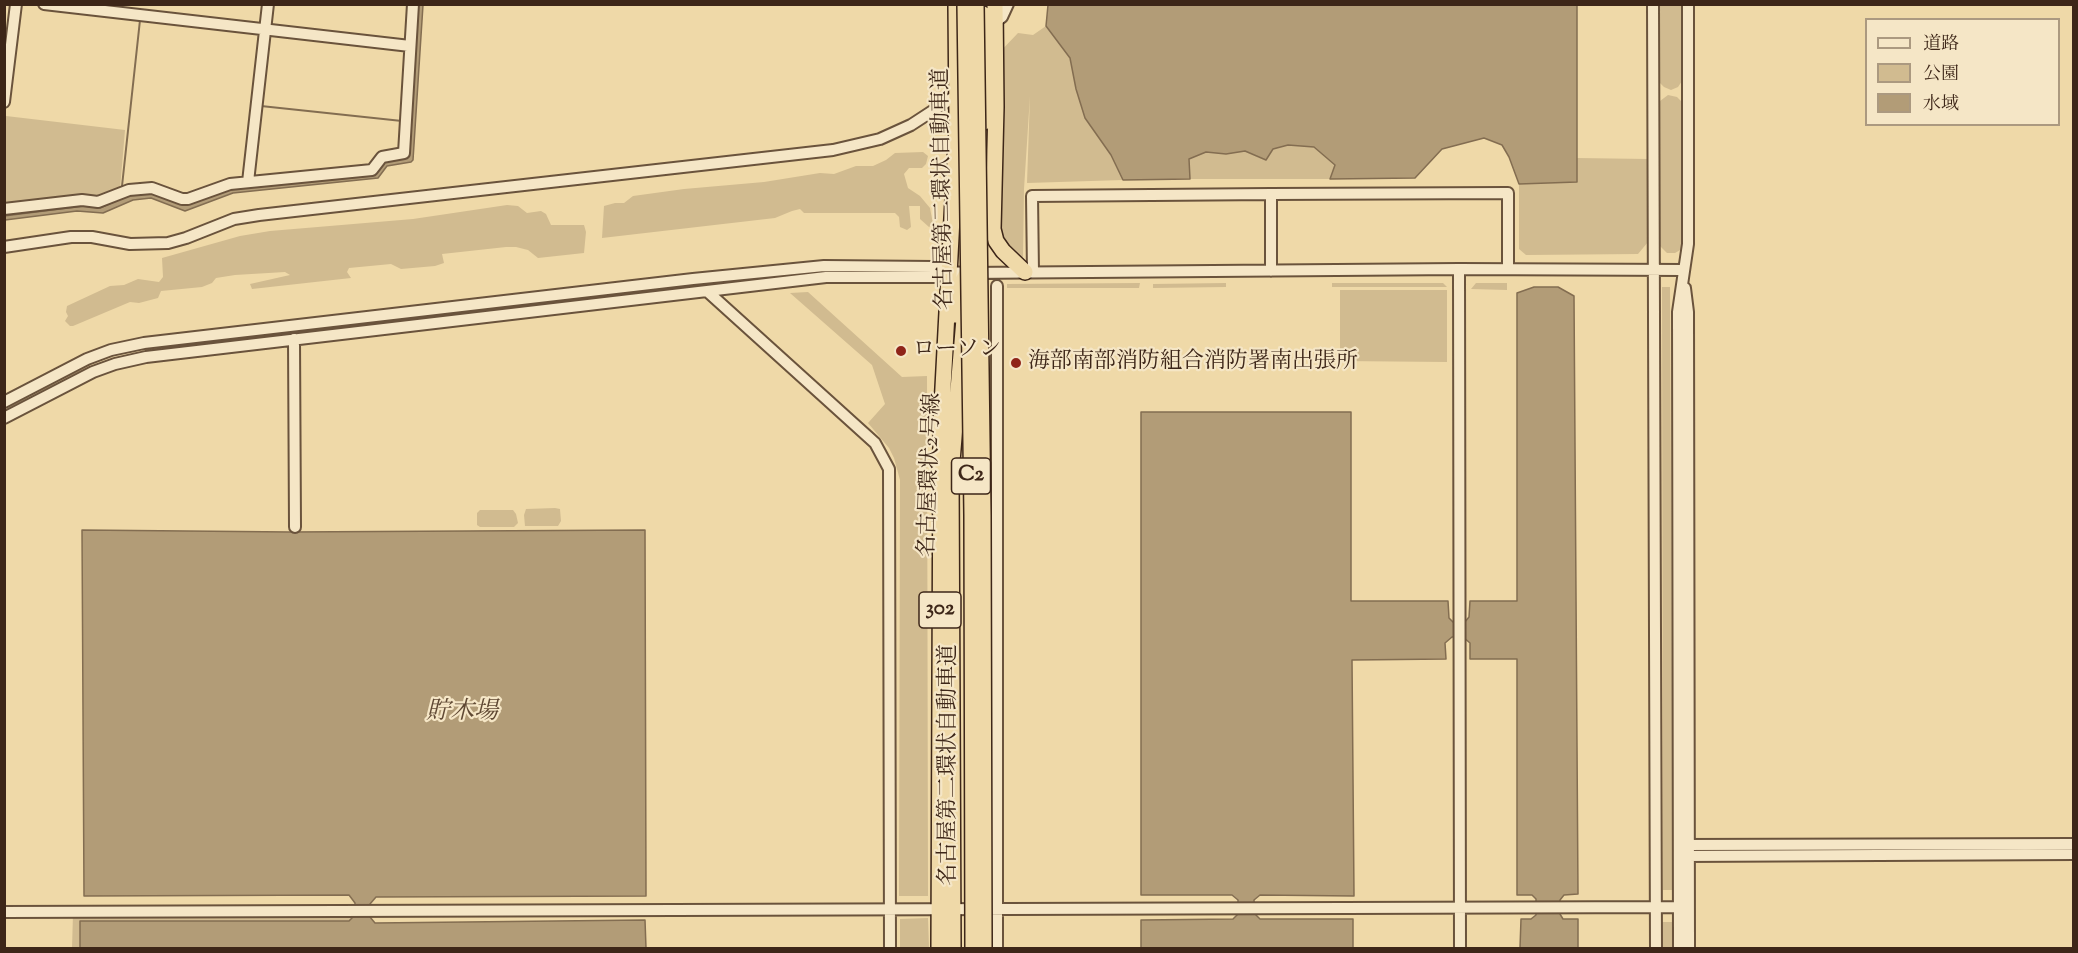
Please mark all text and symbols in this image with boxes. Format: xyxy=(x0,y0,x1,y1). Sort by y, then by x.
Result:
legend xyxy=(1865,18,2060,126)
text: 道路 xyxy=(1923,32,1959,58)
text: 公園 xyxy=(1923,62,1959,88)
street label: 名古屋第二環状自動車道 xyxy=(930,68,960,310)
text: 水域 xyxy=(1923,92,1959,118)
place label: ローソン xyxy=(913,338,1001,364)
marker: ローソン xyxy=(894,344,908,358)
place label: 海部南部消防組合消防署南出張所 xyxy=(1028,350,1358,376)
marker: 海部南部消防組合消防署南出張所 xyxy=(1009,356,1023,370)
street label: 名古屋環状2号線 xyxy=(916,392,948,558)
road number: C2 xyxy=(952,458,990,494)
road number: 302 xyxy=(919,592,961,628)
street label: 名古屋第二環状自動車道 xyxy=(937,644,963,886)
water label: 貯木場 xyxy=(426,700,498,728)

